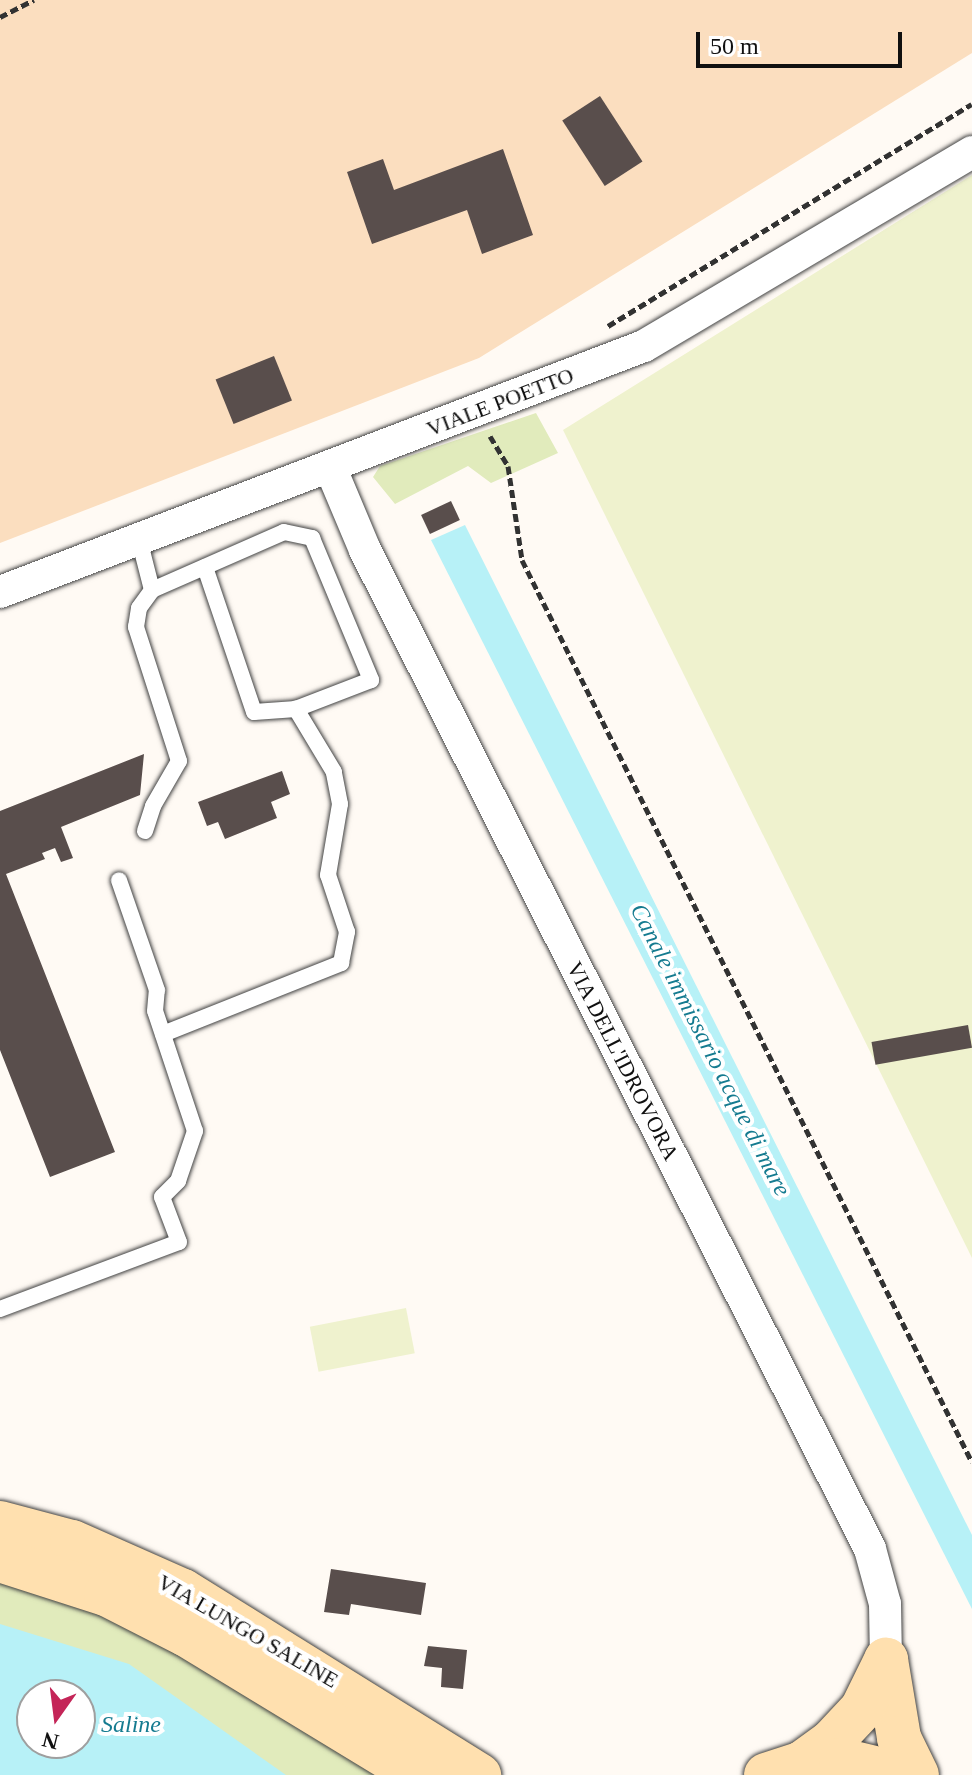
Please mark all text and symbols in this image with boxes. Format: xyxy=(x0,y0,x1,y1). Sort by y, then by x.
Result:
scale bar xyxy=(700,16,906,66)
text: 50 m xyxy=(710,33,759,59)
street label: VIALE POETTO xyxy=(423,362,577,442)
water label: Canale immissario acque di mare xyxy=(624,899,796,1201)
street label: VIA DELL'IDROVORA xyxy=(561,957,685,1165)
street label: VIA LUNGO SALINE xyxy=(153,1568,343,1694)
north arrow xyxy=(16,1679,96,1759)
water label: Saline xyxy=(101,1711,161,1739)
text: N xyxy=(40,1727,61,1755)

